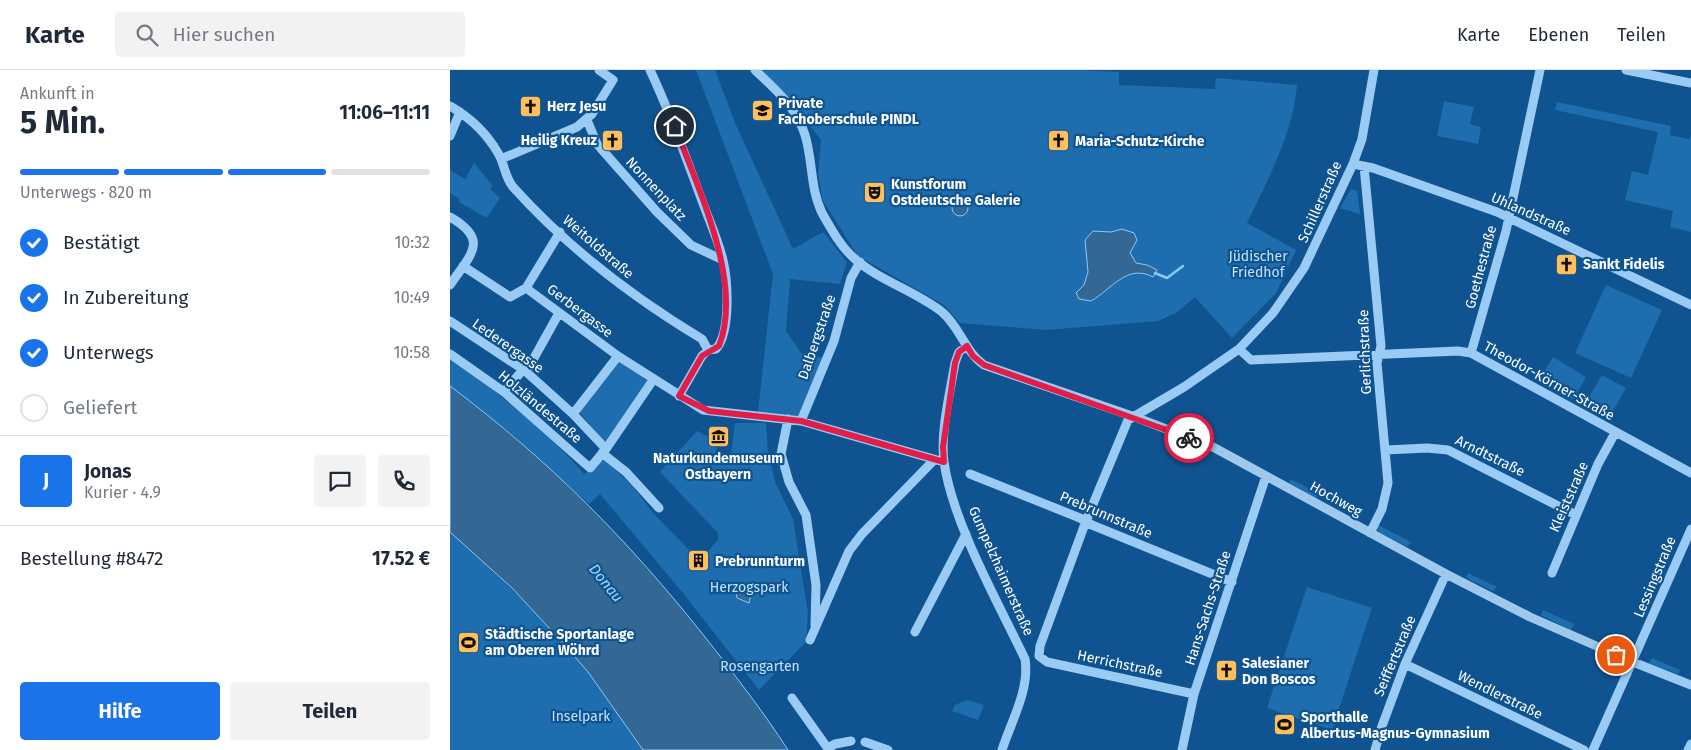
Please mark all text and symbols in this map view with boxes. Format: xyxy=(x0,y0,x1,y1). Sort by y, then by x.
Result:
search box xyxy=(115,12,465,57)
text: Karte xyxy=(25,21,85,49)
icon: search xyxy=(133,21,161,49)
text: Hier suchen xyxy=(173,23,275,46)
text: Karte xyxy=(1457,24,1500,46)
text: Ebenen xyxy=(1528,24,1589,46)
text: Teilen xyxy=(1617,24,1666,46)
text: Ankunft in xyxy=(20,84,95,103)
church icon: Herz Jesu xyxy=(519,94,543,118)
place label: Private Fachoberschule PINDL xyxy=(778,95,919,128)
place label: Herz Jesu xyxy=(547,98,606,115)
school or university icon: Private Fachoberschule PINDL xyxy=(750,99,774,123)
text: 11:06–11:11 xyxy=(339,101,430,124)
text: 5 Min. xyxy=(20,103,105,141)
pin xyxy=(654,105,696,147)
icon: home xyxy=(661,112,689,140)
church icon: Heilig Kreuz xyxy=(601,128,625,152)
church icon: Maria-Schutz-Kirche xyxy=(1047,129,1071,153)
place label: Heilig Kreuz xyxy=(521,132,598,149)
place label: Maria-Schutz-Kirche xyxy=(1075,133,1205,150)
street label: Nonnenplatz xyxy=(622,154,690,224)
street label: Schillerstraße xyxy=(1294,159,1346,245)
place label: Kunstforum Ostdeutsche Galerie xyxy=(891,176,1021,209)
theatre icon: Kunstforum Ostdeutsche Galerie xyxy=(863,180,887,204)
text: Unterwegs · 820 m xyxy=(20,183,152,202)
street label: Uhlandstraße xyxy=(1488,189,1574,239)
street label: Weitoldstraße xyxy=(559,212,637,282)
street label: Goethestraße xyxy=(1462,223,1500,311)
icon: check xyxy=(20,229,48,257)
text: Bestätigt xyxy=(63,231,140,254)
text: 10:32 xyxy=(394,233,430,252)
park label: Jüdischer Friedhof xyxy=(1228,248,1288,281)
church icon: Sankt Fidelis xyxy=(1555,252,1579,276)
place label: Sankt Fidelis xyxy=(1583,256,1665,273)
street label: Gerbergasse xyxy=(544,281,616,341)
icon: check xyxy=(20,284,48,312)
text: In Zubereitung xyxy=(63,286,188,309)
text: 10:49 xyxy=(394,288,430,307)
street label: Dalbergstraße xyxy=(795,292,839,382)
street label: Gerlichstraße xyxy=(1355,309,1375,395)
street label: Lederergasse xyxy=(469,315,547,377)
street label: Theodor-Körner-Straße xyxy=(1481,338,1617,424)
icon: check xyxy=(20,339,48,367)
text: Unterwegs xyxy=(63,341,154,364)
text: 10:58 xyxy=(393,343,430,362)
street label: Holzländestraße xyxy=(495,367,585,447)
text: Geliefert xyxy=(63,396,137,419)
courier xyxy=(1164,413,1214,463)
museum icon: Naturkundemuseum Ostbayern xyxy=(706,424,730,448)
icon: bike xyxy=(1175,424,1203,452)
street label: Arndtstraße xyxy=(1453,432,1527,480)
place label: Naturkundemuseum Ostbayern xyxy=(653,450,783,483)
button: chat xyxy=(314,455,366,507)
button: phone xyxy=(378,455,430,507)
street label: Kleiststraße xyxy=(1546,459,1592,535)
text: Jonas xyxy=(84,460,131,483)
text: J xyxy=(43,469,49,492)
street label: Hochweg xyxy=(1307,478,1366,521)
text: Kurier · 4.9 xyxy=(84,483,161,502)
street label: Prebrunnstraße xyxy=(1057,488,1155,542)
street label: Gumpelzhaimerstraße xyxy=(965,504,1037,638)
street label: Lessingstraße xyxy=(1630,534,1680,620)
text: Bestellung #8472 xyxy=(20,547,163,570)
text: 17.52 € xyxy=(372,547,430,570)
building icon: Prebrunnturm xyxy=(687,549,711,573)
street label: Hans-Sachs-Straße xyxy=(1181,549,1235,667)
place label: Prebrunnturm xyxy=(715,553,805,570)
water label: Donau xyxy=(585,560,627,606)
park label: Herzogspark xyxy=(710,579,789,596)
street label: Seiffertstraße xyxy=(1370,613,1420,699)
place label: Städtische Sportanlage am Oberen Wöhrd xyxy=(485,626,634,659)
sports icon: Städtische Sportanlage am Oberen Wöhrd xyxy=(457,630,481,654)
pin xyxy=(1595,634,1637,676)
icon: bag xyxy=(1602,641,1630,669)
street label: Herrichstraße xyxy=(1076,647,1164,681)
place label: Salesianer Don Boscos xyxy=(1242,655,1316,688)
park label: Rosengarten xyxy=(720,658,800,675)
church icon: Salesianer Don Boscos xyxy=(1214,659,1238,683)
street label: Wendlerstraße xyxy=(1455,667,1545,723)
button: Hilfe xyxy=(20,682,220,740)
button: Teilen xyxy=(230,682,430,740)
park label: Inselpark xyxy=(552,708,611,725)
place label: Sporthalle Albertus-Magnus-Gymnasium xyxy=(1300,709,1490,742)
sports icon: Sporthalle Albertus-Magnus-Gymnasium xyxy=(1273,713,1297,737)

